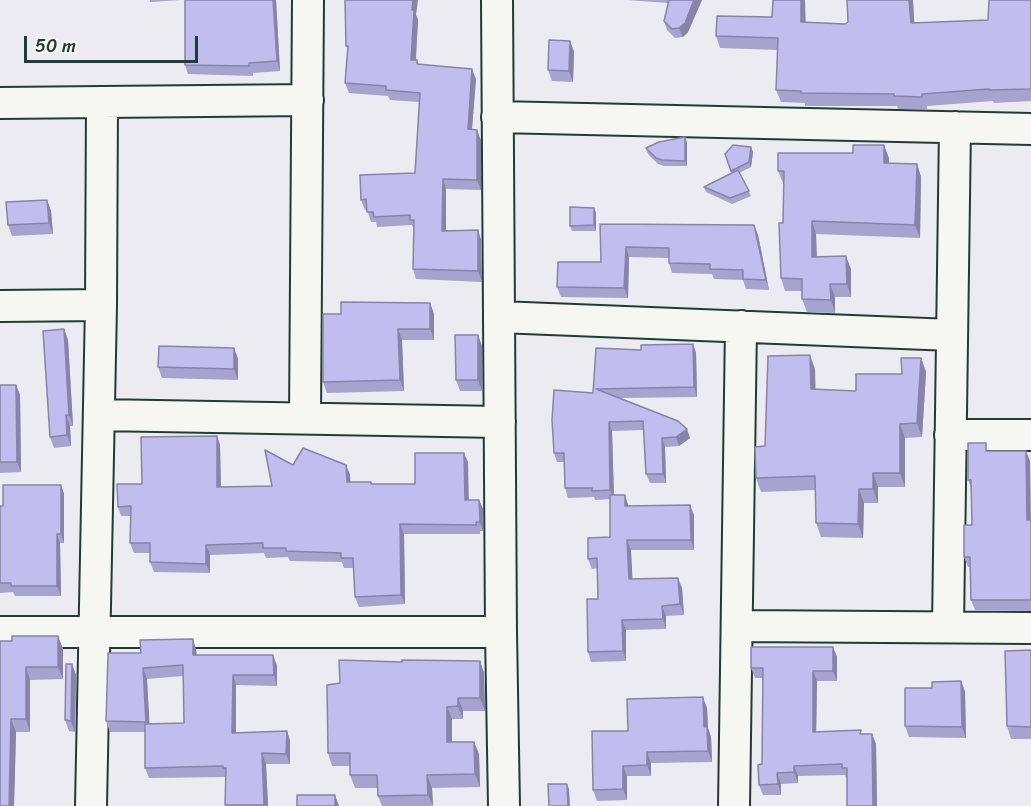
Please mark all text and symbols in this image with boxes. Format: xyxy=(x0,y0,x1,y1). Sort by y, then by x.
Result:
scale bar xyxy=(27,24,201,62)
text: 50 m xyxy=(35,30,76,62)

